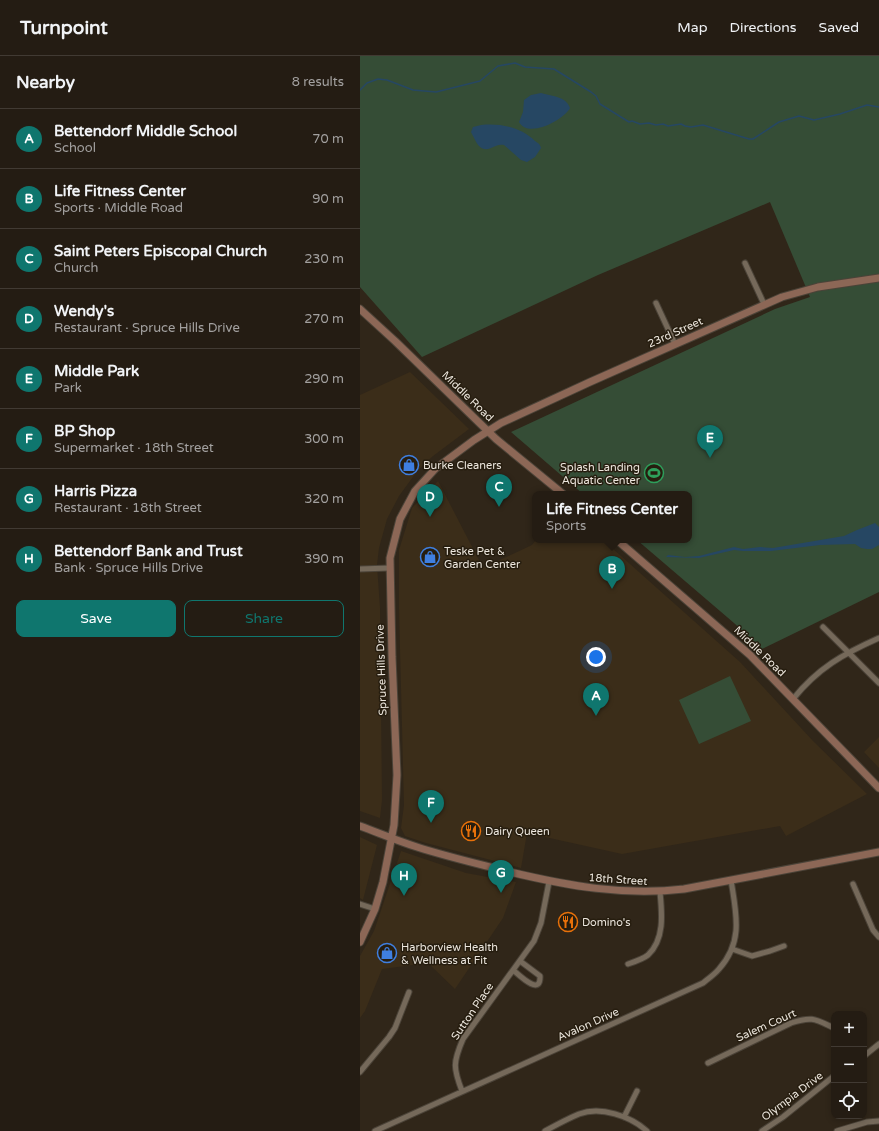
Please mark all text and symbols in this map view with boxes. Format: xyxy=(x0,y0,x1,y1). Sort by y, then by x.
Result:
text: Turnpoint xyxy=(20,17,108,39)
text: Map xyxy=(677,19,708,36)
text: Directions xyxy=(730,19,797,36)
text: Saved xyxy=(819,19,859,36)
text: Nearby xyxy=(16,72,75,93)
text: 8 results xyxy=(292,74,344,90)
text: Bettendorf Middle School xyxy=(54,122,237,140)
text: A xyxy=(24,131,34,147)
text: 70 m xyxy=(312,131,344,147)
text: School xyxy=(54,140,96,156)
text: Life Fitness Center xyxy=(54,182,186,200)
text: B xyxy=(24,191,34,207)
text: 90 m xyxy=(312,191,344,207)
text: Sports · Middle Road xyxy=(54,200,183,216)
text: Saint Peters Episcopal Church xyxy=(54,242,267,260)
text: C xyxy=(24,251,34,267)
text: 230 m xyxy=(304,251,344,267)
text: Church xyxy=(54,260,98,276)
text: Wendy's xyxy=(54,302,114,320)
text: D xyxy=(24,311,34,327)
text: 270 m xyxy=(304,311,344,327)
street label: 23rd Street xyxy=(646,314,705,350)
text: Restaurant · Spruce Hills Drive xyxy=(54,320,240,336)
text: Middle Park xyxy=(54,362,139,380)
street label: Middle Road xyxy=(439,369,496,424)
text: E xyxy=(25,371,33,387)
text: 290 m xyxy=(304,371,344,387)
text: Park xyxy=(54,380,82,396)
text: BP Shop xyxy=(54,422,115,440)
pin: E xyxy=(697,425,723,458)
text: F xyxy=(25,431,33,447)
text: 300 m xyxy=(304,431,344,447)
text: Supermarket · 18th Street xyxy=(54,440,214,456)
shop icon: Burke Cleaners xyxy=(398,454,420,476)
place label: Burke Cleaners xyxy=(423,459,502,472)
place label: Splash Landing Aquatic Center xyxy=(560,461,641,487)
sports icon: Splash Landing Aquatic Center xyxy=(643,462,665,484)
pin: C xyxy=(486,474,512,507)
text: Harris Pizza xyxy=(54,482,137,500)
pin: D xyxy=(417,484,443,517)
text: G xyxy=(24,491,34,507)
text: 320 m xyxy=(304,491,344,507)
popup xyxy=(532,491,692,543)
text: Restaurant · 18th Street xyxy=(54,500,202,516)
text: Life Fitness Center xyxy=(546,500,678,518)
text: Sports xyxy=(546,518,586,534)
text: Bettendorf Bank and Trust xyxy=(54,542,243,560)
place label: Teske Pet & Garden Center xyxy=(444,545,521,571)
shop icon: Teske Pet & Garden Center xyxy=(419,546,441,568)
text: H xyxy=(24,551,34,567)
text: 390 m xyxy=(304,551,344,567)
pin: B xyxy=(599,556,625,589)
text: Bank · Spruce Hills Drive xyxy=(54,560,203,576)
button: Save xyxy=(16,600,176,637)
button: Share xyxy=(184,600,344,637)
street label: Spruce Hills Drive xyxy=(373,624,390,716)
street label: Middle Road xyxy=(731,624,788,679)
your location xyxy=(586,647,606,667)
pin: A xyxy=(583,683,609,716)
pin: F xyxy=(418,790,444,823)
restaurant icon: Dairy Queen xyxy=(460,820,482,842)
place label: Dairy Queen xyxy=(485,825,550,838)
pin: G xyxy=(488,860,514,893)
pin: H xyxy=(391,863,417,896)
street label: 18th Street xyxy=(588,871,648,888)
restaurant icon: Domino's xyxy=(557,911,579,933)
place label: Domino's xyxy=(582,916,631,929)
place label: Harborview Health & Wellness at Fit xyxy=(401,941,498,967)
shop icon: Harborview Health & Wellness at Fit xyxy=(376,942,398,964)
street label: Sutton Place xyxy=(449,980,496,1042)
street label: Avalon Drive xyxy=(555,1005,621,1044)
street label: Salem Court xyxy=(734,1006,798,1044)
map controls xyxy=(831,1011,867,1119)
button: + xyxy=(831,1011,867,1047)
button: − xyxy=(831,1047,867,1083)
street label: Olympia Drive xyxy=(759,1069,826,1124)
button: locate xyxy=(831,1083,867,1119)

